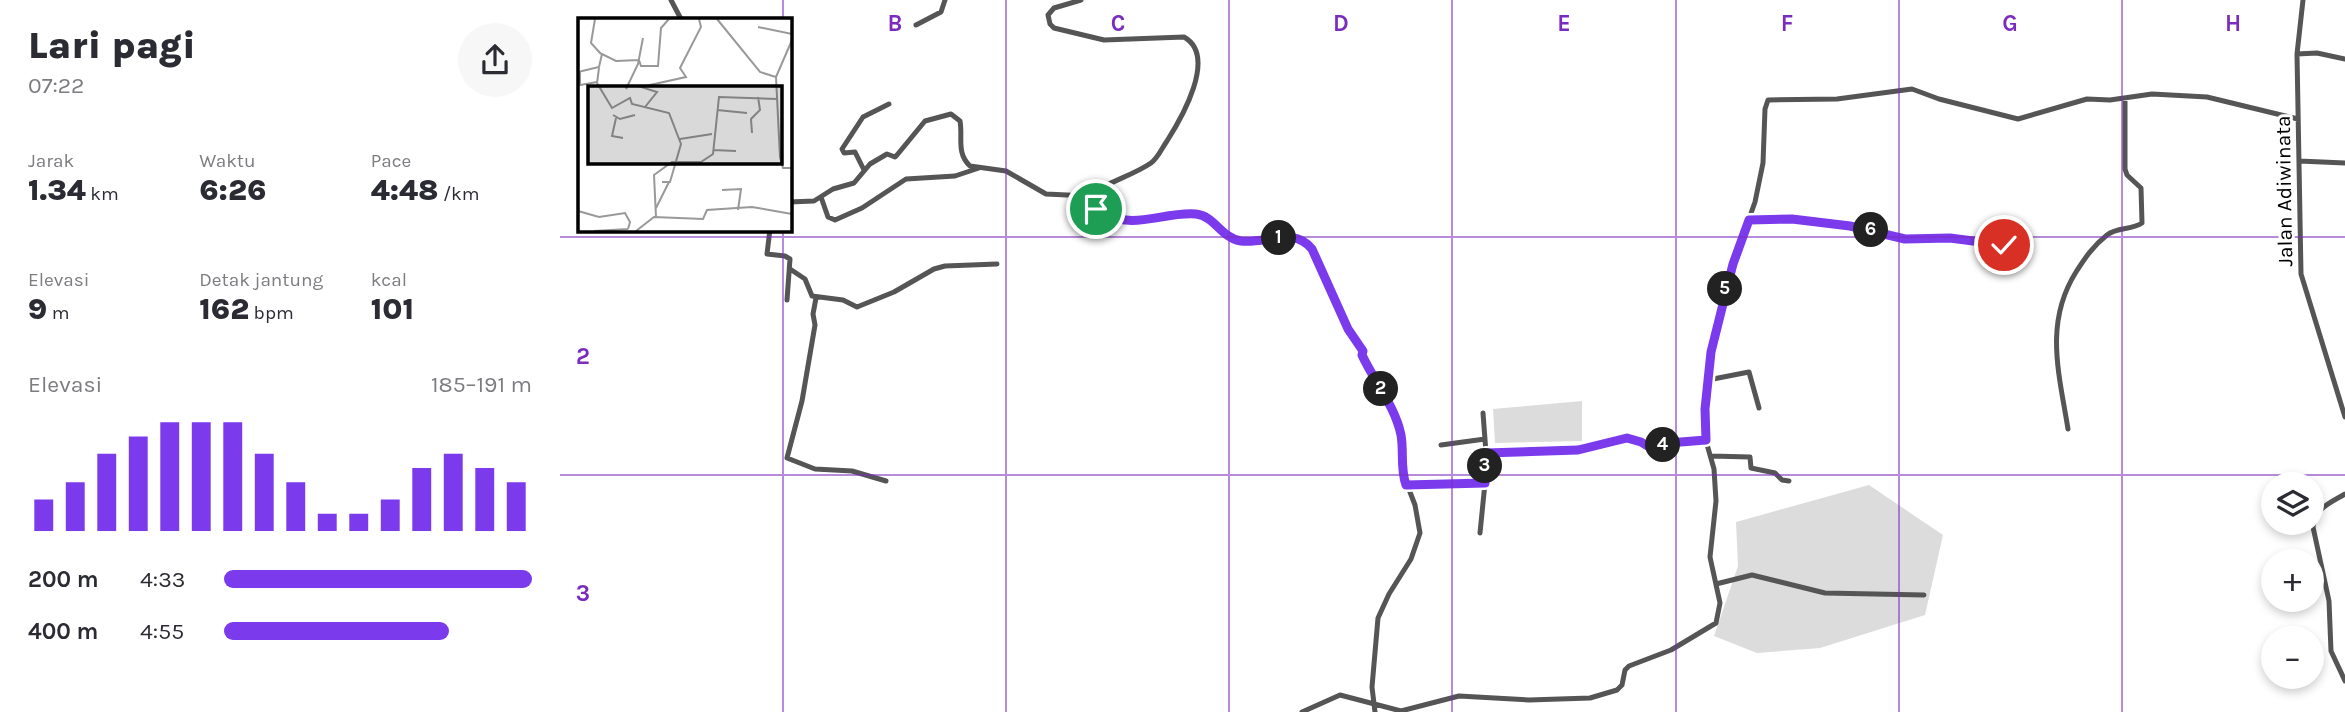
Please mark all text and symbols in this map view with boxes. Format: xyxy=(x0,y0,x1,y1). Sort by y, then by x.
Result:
text: B xyxy=(888,10,902,37)
text: C xyxy=(1111,10,1125,37)
text: D xyxy=(1333,10,1349,37)
text: E xyxy=(1557,10,1571,37)
text: F xyxy=(1781,10,1793,37)
text: G xyxy=(2002,10,2018,37)
text: H xyxy=(2225,10,2241,37)
inset map xyxy=(578,18,791,231)
text: Lari pagi xyxy=(28,23,196,68)
button: share xyxy=(458,23,532,97)
text: 07:22 xyxy=(28,72,84,99)
street label: Jalan Adiwinata xyxy=(2271,115,2297,267)
text: Jarak xyxy=(28,150,74,172)
text: Waktu xyxy=(199,150,256,172)
text: Pace xyxy=(371,150,411,172)
text: 1.34 xyxy=(28,172,86,208)
text: 6:26 xyxy=(199,172,266,208)
text: 4:48 xyxy=(371,172,438,208)
pin xyxy=(1066,179,1126,239)
text: km xyxy=(86,183,119,205)
text: /km xyxy=(438,183,480,205)
icon: arrive xyxy=(1077,190,1115,228)
pin: 6 xyxy=(1854,212,1888,247)
pin xyxy=(1974,215,2034,275)
text: 6 xyxy=(1865,218,1876,240)
pin: 1 xyxy=(1262,220,1296,256)
text: 1 xyxy=(1275,226,1282,248)
icon: check xyxy=(1985,226,2023,264)
text: Elevasi xyxy=(28,269,89,291)
text: Detak jantung xyxy=(199,269,323,291)
text: kcal xyxy=(371,269,407,291)
pin: 5 xyxy=(1708,272,1742,306)
text: 5 xyxy=(1719,277,1730,299)
text: 9 xyxy=(28,291,47,327)
text: 162 xyxy=(199,291,249,327)
text: 101 xyxy=(371,291,414,327)
text: m xyxy=(47,302,70,324)
text: bpm xyxy=(249,302,294,324)
text: 2 xyxy=(576,343,590,370)
text: Elevasi xyxy=(28,371,102,398)
text: 185–191 m xyxy=(431,371,532,398)
pin: 2 xyxy=(1364,372,1398,406)
text: 2 xyxy=(1375,377,1386,399)
pin: 4 xyxy=(1646,428,1680,462)
text: 4 xyxy=(1657,433,1668,455)
pin: 3 xyxy=(1468,448,1502,484)
text: 3 xyxy=(1479,454,1490,476)
map controls xyxy=(2261,472,2324,689)
button: layers xyxy=(2261,472,2324,535)
button: + xyxy=(2261,549,2324,612)
text: 200 m xyxy=(28,566,99,593)
text: 4:33 xyxy=(140,566,185,593)
text: 3 xyxy=(576,580,590,607)
text: 400 m xyxy=(28,618,98,645)
text: 4:55 xyxy=(140,618,184,645)
button: − xyxy=(2261,626,2324,689)

